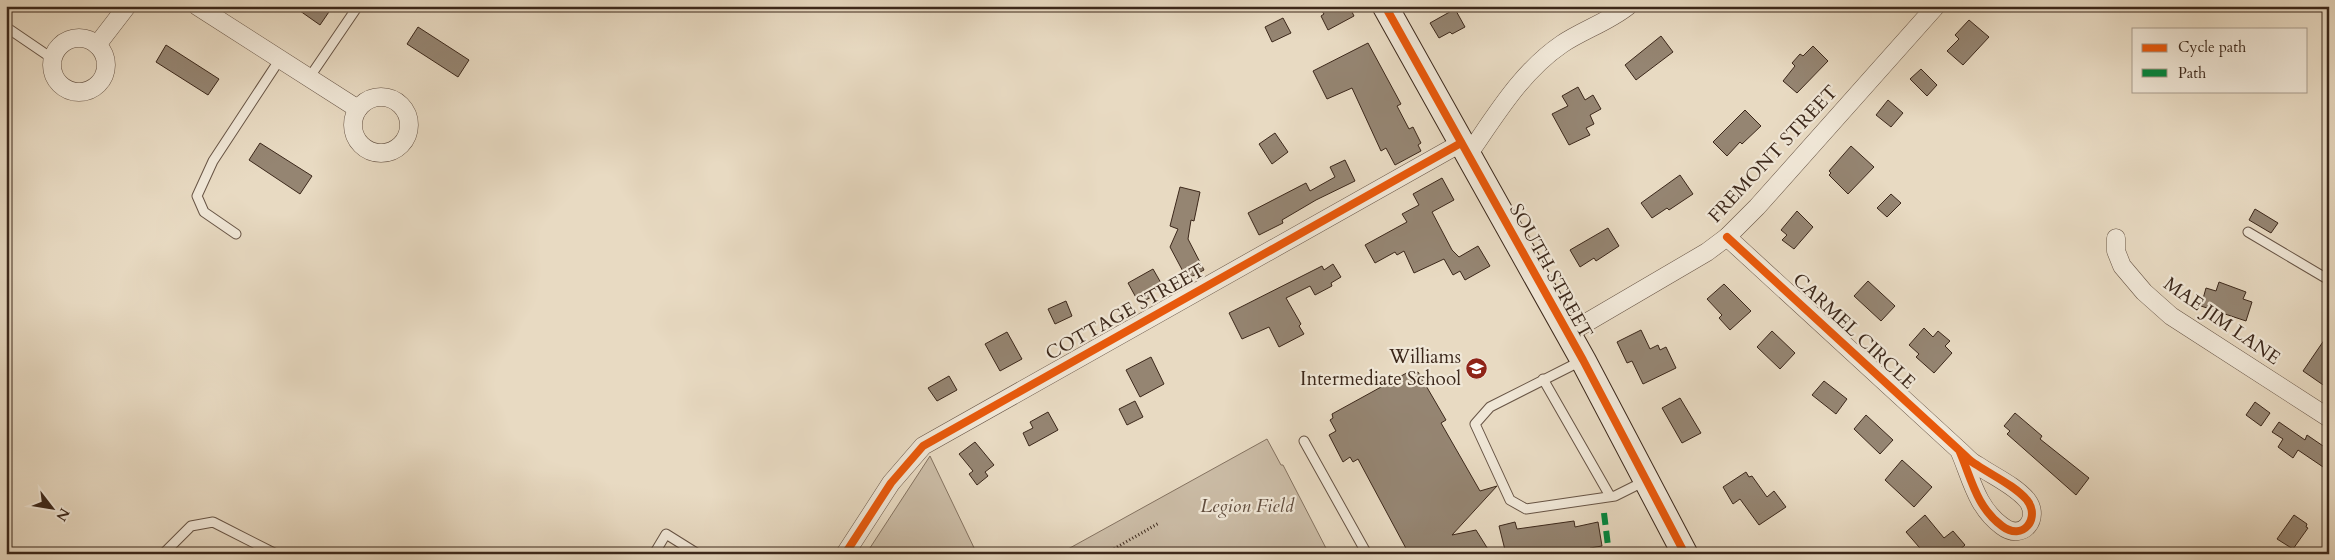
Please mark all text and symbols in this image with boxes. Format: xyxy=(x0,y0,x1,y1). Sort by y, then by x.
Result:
legend xyxy=(2132,28,2308,92)
text: Cycle path xyxy=(2178,37,2247,57)
text: Path xyxy=(2178,63,2207,83)
street label: FREMONT STREET xyxy=(1702,80,1844,228)
street label: SOUTH STREET xyxy=(1503,199,1599,343)
street label: COTTAGE STREET xyxy=(1041,257,1209,367)
street label: CARMEL CIRCLE xyxy=(1787,267,1921,395)
street label: MAE JIM LANE xyxy=(2158,271,2286,371)
place label: Williams Intermediate School xyxy=(1300,344,1461,392)
school or university icon: Williams Intermediate School xyxy=(1465,356,1489,380)
north arrow xyxy=(28,482,78,532)
park label: Legion Field xyxy=(1200,493,1295,519)
text: N xyxy=(51,504,74,525)

